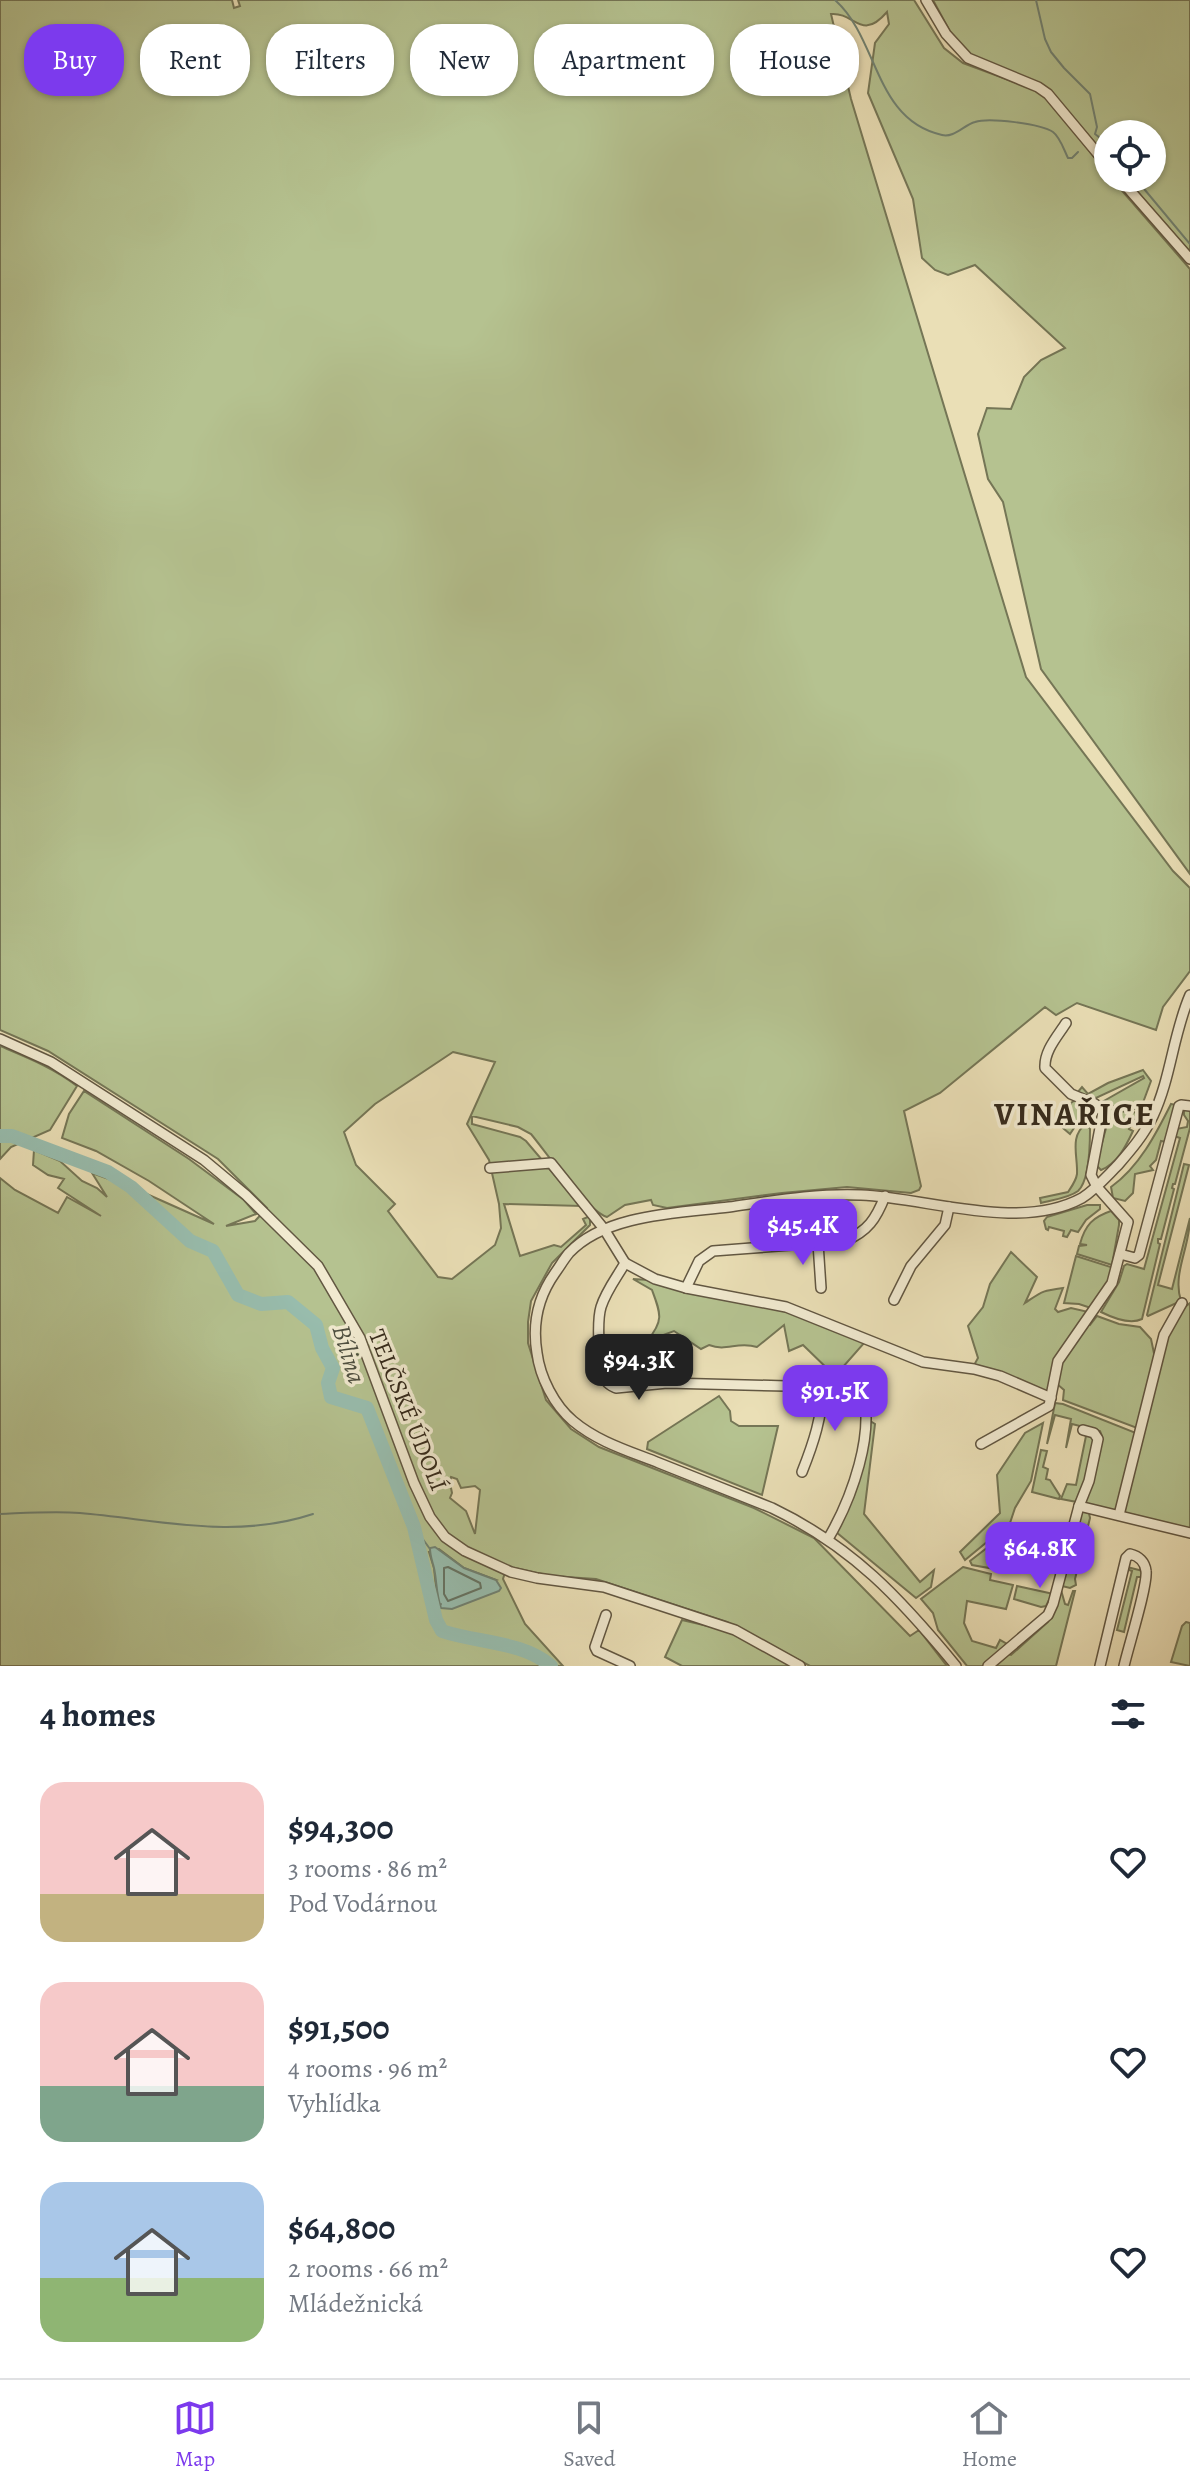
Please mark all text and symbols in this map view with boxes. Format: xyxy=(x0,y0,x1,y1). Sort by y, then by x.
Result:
chip: Buy xyxy=(24,24,124,96)
chip: Rent xyxy=(140,24,250,96)
chip: Filters xyxy=(266,24,394,96)
chip: New xyxy=(410,24,518,96)
chip: Apartment xyxy=(534,24,714,96)
chip: House xyxy=(730,24,859,96)
map controls xyxy=(1094,120,1166,192)
button: locate xyxy=(1094,120,1166,192)
district label: VINAŘICE xyxy=(993,1092,1156,1136)
pin: $45.4K xyxy=(738,1199,868,1267)
text: $45.4K xyxy=(767,1207,839,1242)
water label: Bílina xyxy=(324,1320,374,1388)
street label: TELČSKÉ ÚDOLÍ xyxy=(361,1325,455,1495)
pin: $94.3K xyxy=(574,1334,704,1402)
text: $94.3K xyxy=(603,1342,675,1377)
pin: $91.5K xyxy=(770,1365,900,1433)
text: $91.5K xyxy=(801,1373,869,1408)
pin: $64.8K xyxy=(975,1522,1105,1590)
text: $64.8K xyxy=(1003,1530,1077,1565)
text: 4 homes xyxy=(40,1691,156,1738)
icon: filters xyxy=(1106,1692,1150,1736)
text: $94,300 xyxy=(288,1804,394,1851)
icon: home xyxy=(104,1814,200,1910)
icon: heart xyxy=(1106,1840,1150,1884)
text: 3 rooms · 86 m² xyxy=(288,1851,447,1886)
text: Pod Vodárnou xyxy=(288,1886,437,1921)
text: $91,500 xyxy=(288,2004,390,2051)
icon: home xyxy=(104,2014,200,2110)
icon: heart xyxy=(1106,2040,1150,2084)
text: 4 rooms · 96 m² xyxy=(288,2051,447,2086)
text: Vyhlídka xyxy=(288,2086,381,2121)
text: $64,800 xyxy=(288,2204,395,2251)
icon: home xyxy=(104,2214,200,2310)
icon: heart xyxy=(1106,2240,1150,2284)
text: 2 rooms · 66 m² xyxy=(288,2251,448,2286)
text: Mládežnická xyxy=(288,2286,423,2321)
tab: Map xyxy=(173,2396,217,2474)
tab: Saved xyxy=(563,2396,615,2474)
tab: Home xyxy=(962,2396,1017,2474)

